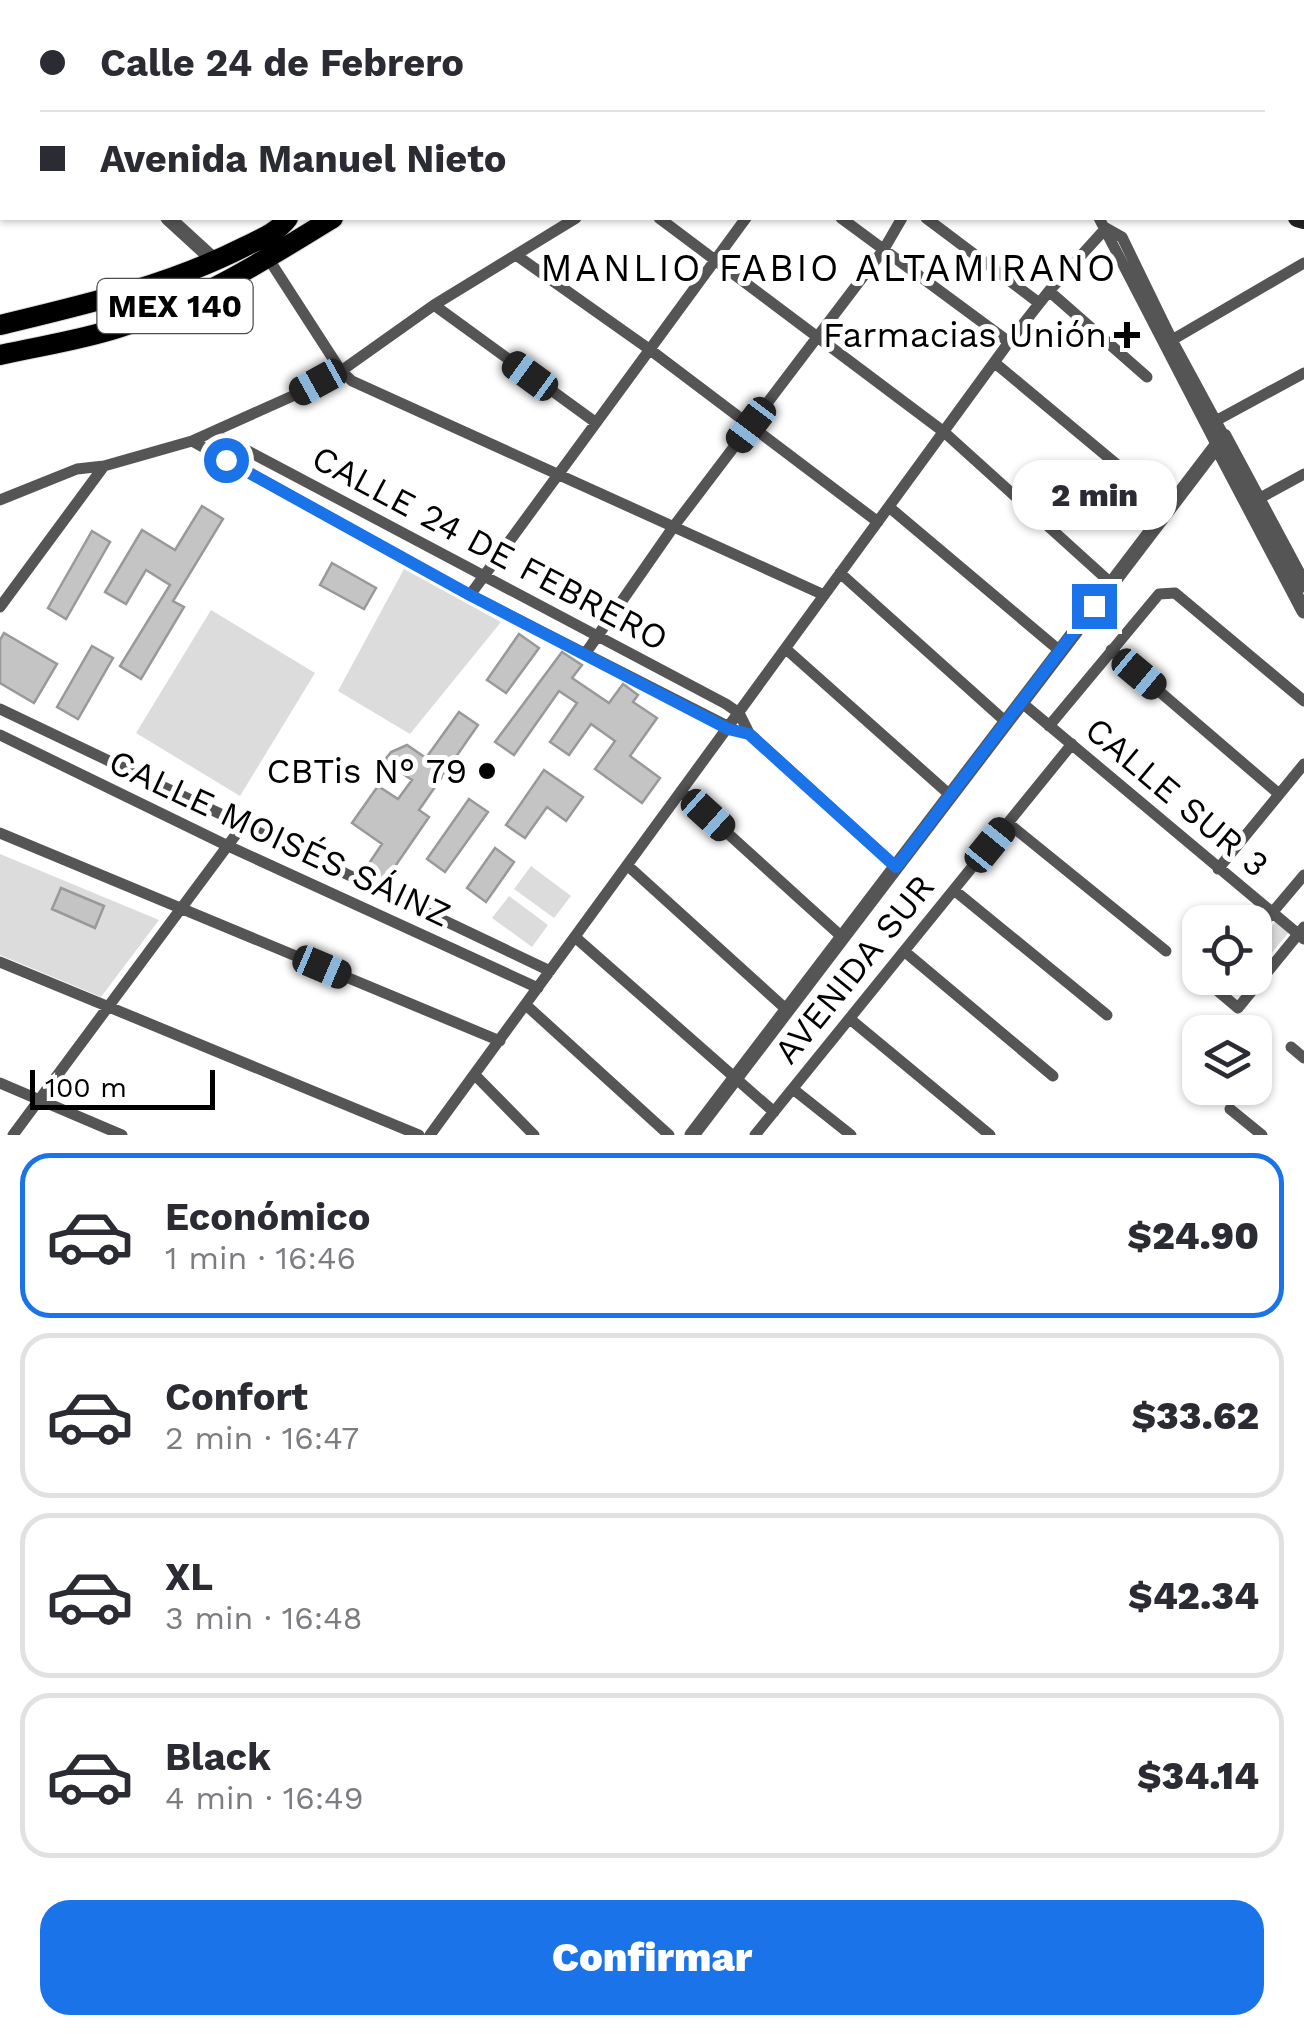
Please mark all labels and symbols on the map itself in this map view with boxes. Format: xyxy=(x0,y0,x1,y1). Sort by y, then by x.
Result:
district label: MANLIO FABIO ALTAMIRANO xyxy=(540,246,1118,290)
road number: MEX 140 xyxy=(98,279,252,333)
place label: Farmacias Unión xyxy=(823,314,1107,356)
marker: Farmacias Unión xyxy=(1116,324,1138,346)
car xyxy=(497,346,563,406)
car xyxy=(284,354,352,410)
car xyxy=(721,392,781,458)
street label: CALLE 24 DE FEBRERO xyxy=(305,436,675,660)
route start xyxy=(204,438,249,483)
callout: 2 min xyxy=(1012,461,1176,531)
route end xyxy=(1072,584,1117,629)
car xyxy=(1106,643,1172,705)
street label: CALLE SUR 3 xyxy=(1077,708,1277,886)
street label: CALLE MOISÉS SÁINZ xyxy=(102,740,458,936)
place label: CBTis N° 79 xyxy=(267,750,467,792)
marker: CBTis N° 79 xyxy=(476,760,498,782)
car xyxy=(676,784,740,846)
car xyxy=(959,812,1021,878)
street label: AVENIDA SUR xyxy=(765,866,943,1072)
car xyxy=(289,941,355,993)
scale bar xyxy=(30,1065,215,1110)

